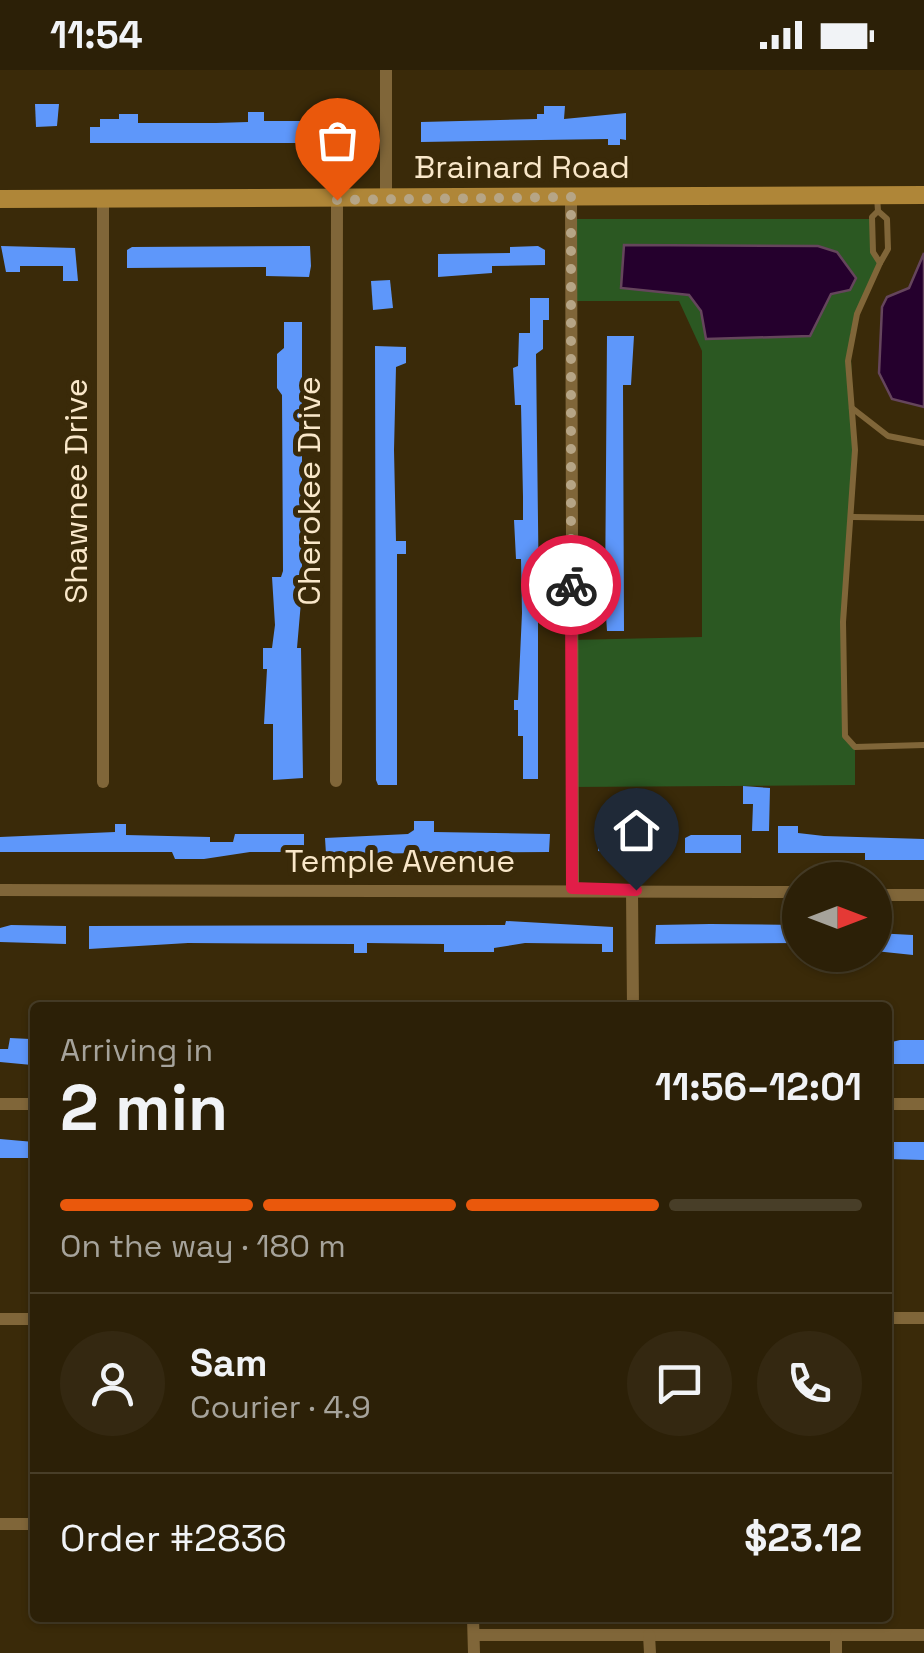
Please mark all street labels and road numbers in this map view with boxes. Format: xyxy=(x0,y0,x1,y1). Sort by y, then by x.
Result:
street label: Brainard Road xyxy=(414,147,630,187)
street label: Cherokee Drive xyxy=(289,376,329,606)
street label: Shawnee Drive xyxy=(56,378,96,604)
street label: Temple Avenue xyxy=(285,841,515,881)

